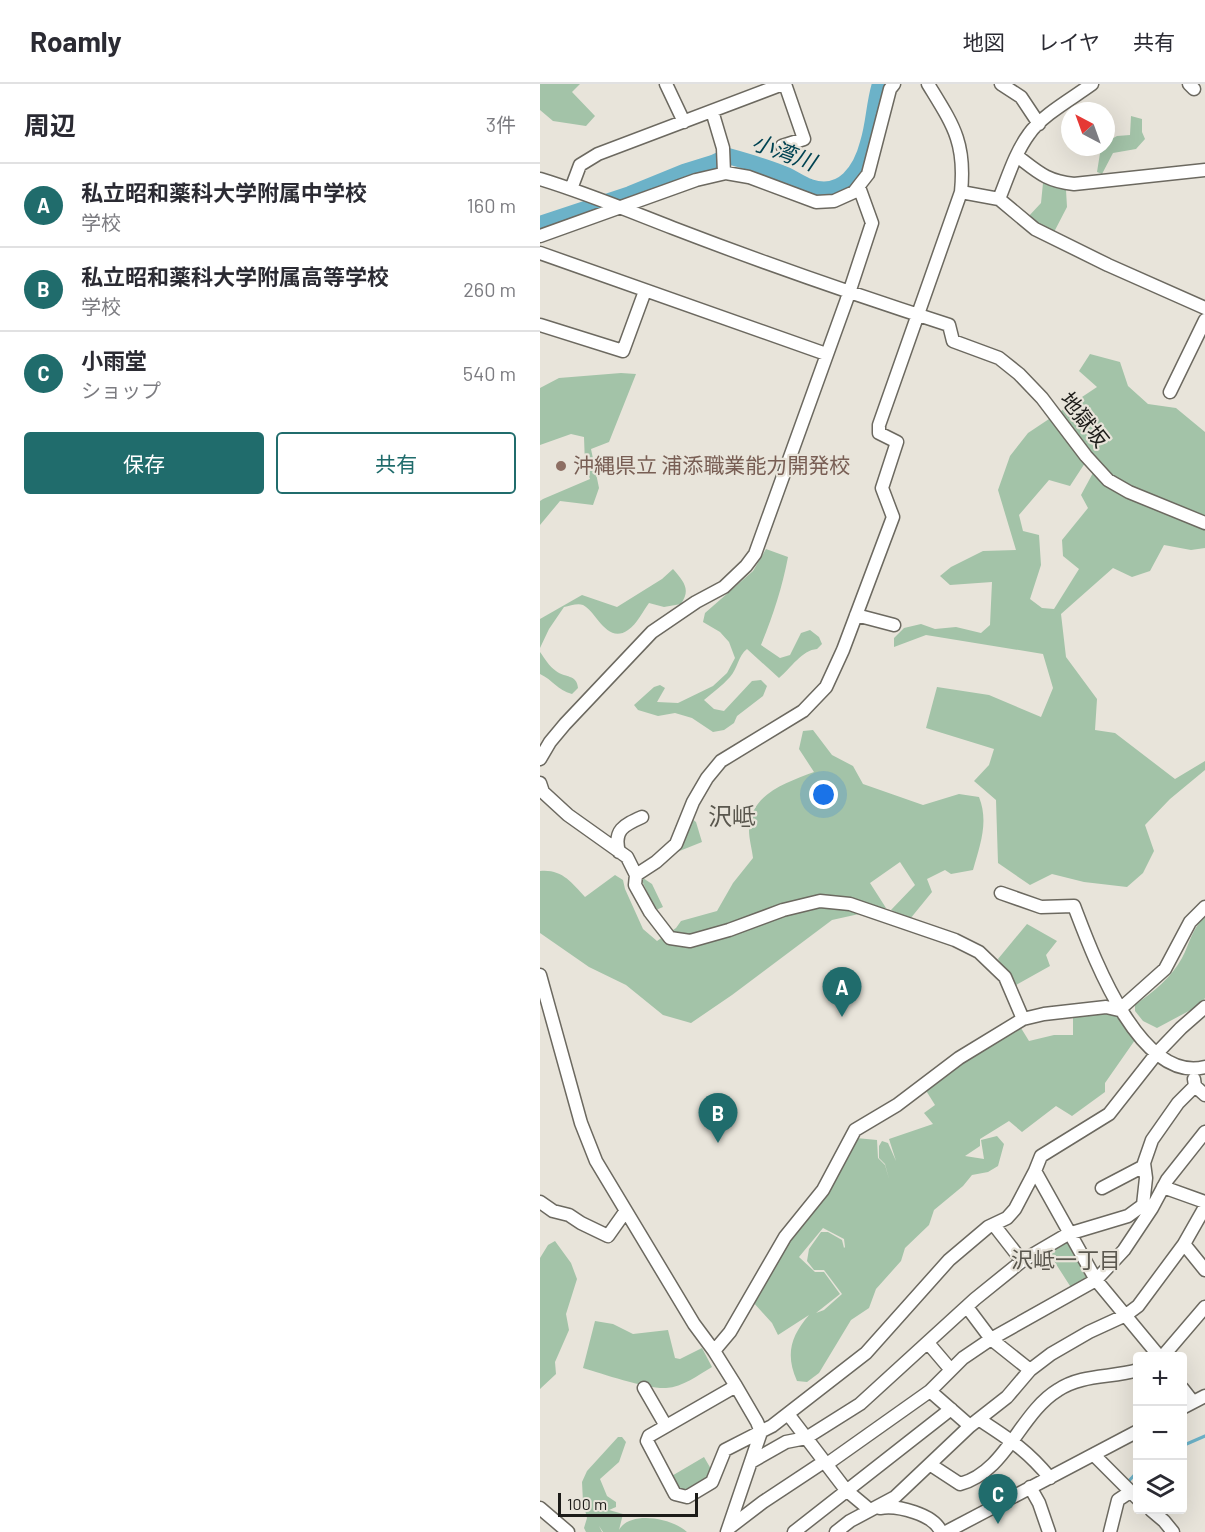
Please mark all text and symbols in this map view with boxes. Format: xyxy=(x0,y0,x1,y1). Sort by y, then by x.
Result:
text: Roamly xyxy=(30,24,122,58)
text: 地図 xyxy=(963,29,1005,54)
text: レイヤ xyxy=(1038,29,1100,54)
text: 共有 xyxy=(1133,29,1175,54)
north arrow xyxy=(1061,102,1115,156)
text: 周辺 xyxy=(24,109,76,140)
text: 3件 xyxy=(486,112,516,136)
water label: 小湾川 xyxy=(749,128,822,175)
text: 私立昭和薬科大学附属中学校 xyxy=(81,179,367,205)
text: A xyxy=(37,193,50,217)
text: 160 m xyxy=(467,193,516,217)
text: 学校 xyxy=(81,210,121,234)
text: 私立昭和薬科大学附属高等学校 xyxy=(81,263,389,289)
text: B xyxy=(37,277,50,301)
text: 260 m xyxy=(463,277,516,301)
text: 学校 xyxy=(81,294,121,318)
text: 小雨堂 xyxy=(81,347,147,373)
text: C xyxy=(37,361,50,385)
text: 540 m xyxy=(463,361,516,385)
text: ショップ xyxy=(81,378,161,402)
street label: 地獄坂 xyxy=(1056,387,1114,452)
button: 保存 xyxy=(24,432,264,494)
button: 共有 xyxy=(276,432,516,494)
place label: 沖縄県立 浦添職業能力開発校 xyxy=(573,452,850,477)
marker: 沖縄県立 浦添職業能力開発校 xyxy=(554,459,568,473)
your location xyxy=(809,780,838,809)
district label: 沢岻 xyxy=(708,801,756,830)
pin: A xyxy=(822,968,862,1017)
pin: B xyxy=(698,1094,738,1143)
district label: 沢岻一丁目 xyxy=(1011,1246,1121,1272)
map controls xyxy=(1133,1352,1187,1514)
button: + xyxy=(1133,1352,1187,1406)
button: − xyxy=(1133,1406,1187,1460)
button: layers xyxy=(1133,1460,1187,1514)
pin: C xyxy=(978,1474,1018,1524)
scale bar xyxy=(558,1490,698,1518)
text: 100 m xyxy=(567,1494,607,1513)

